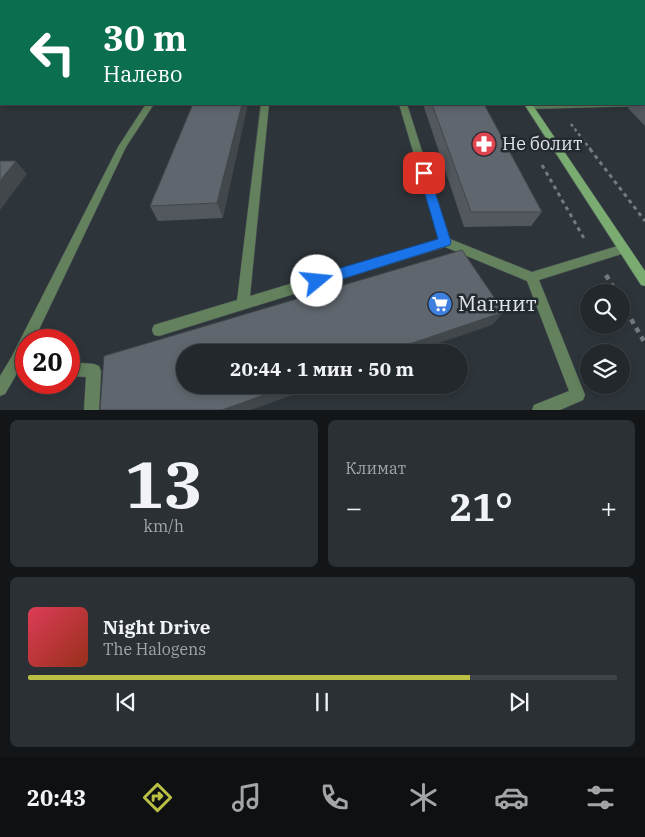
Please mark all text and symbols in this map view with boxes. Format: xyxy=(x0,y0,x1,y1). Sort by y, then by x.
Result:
text: 30 m xyxy=(103,15,187,61)
icon: left xyxy=(20,20,85,85)
text: Налево xyxy=(103,59,182,88)
pharmacy icon: Не болит xyxy=(471,131,497,157)
place label: Не болит xyxy=(502,132,582,155)
pin xyxy=(403,152,445,194)
icon: arrive xyxy=(410,159,438,187)
position arrow xyxy=(290,254,342,306)
map controls xyxy=(580,284,630,394)
button: search xyxy=(580,284,630,334)
place label: Магнит xyxy=(458,289,537,317)
supermarket icon: Магнит xyxy=(427,291,453,317)
speed limit sign: 20 xyxy=(15,329,80,394)
button: layers xyxy=(580,344,630,394)
text: 20:44 · 1 мин · 50 m xyxy=(230,357,414,381)
text: 13 xyxy=(125,441,203,526)
text: Климат xyxy=(346,458,406,478)
text: 21° xyxy=(450,482,513,531)
text: − xyxy=(346,489,362,526)
text: + xyxy=(600,489,617,526)
text: km/h xyxy=(144,516,184,536)
text: Night Drive xyxy=(103,615,211,639)
text: The Halogens xyxy=(103,639,206,659)
icon: previous xyxy=(112,688,140,716)
icon: pause xyxy=(308,688,336,716)
icon: next xyxy=(505,688,533,716)
icon: directions xyxy=(140,780,175,815)
icon: music xyxy=(229,780,264,815)
icon: phone xyxy=(317,780,352,815)
icon: climate xyxy=(406,780,441,815)
icon: car xyxy=(494,780,529,815)
icon: filters xyxy=(583,780,618,815)
text: 20:43 xyxy=(27,783,86,812)

